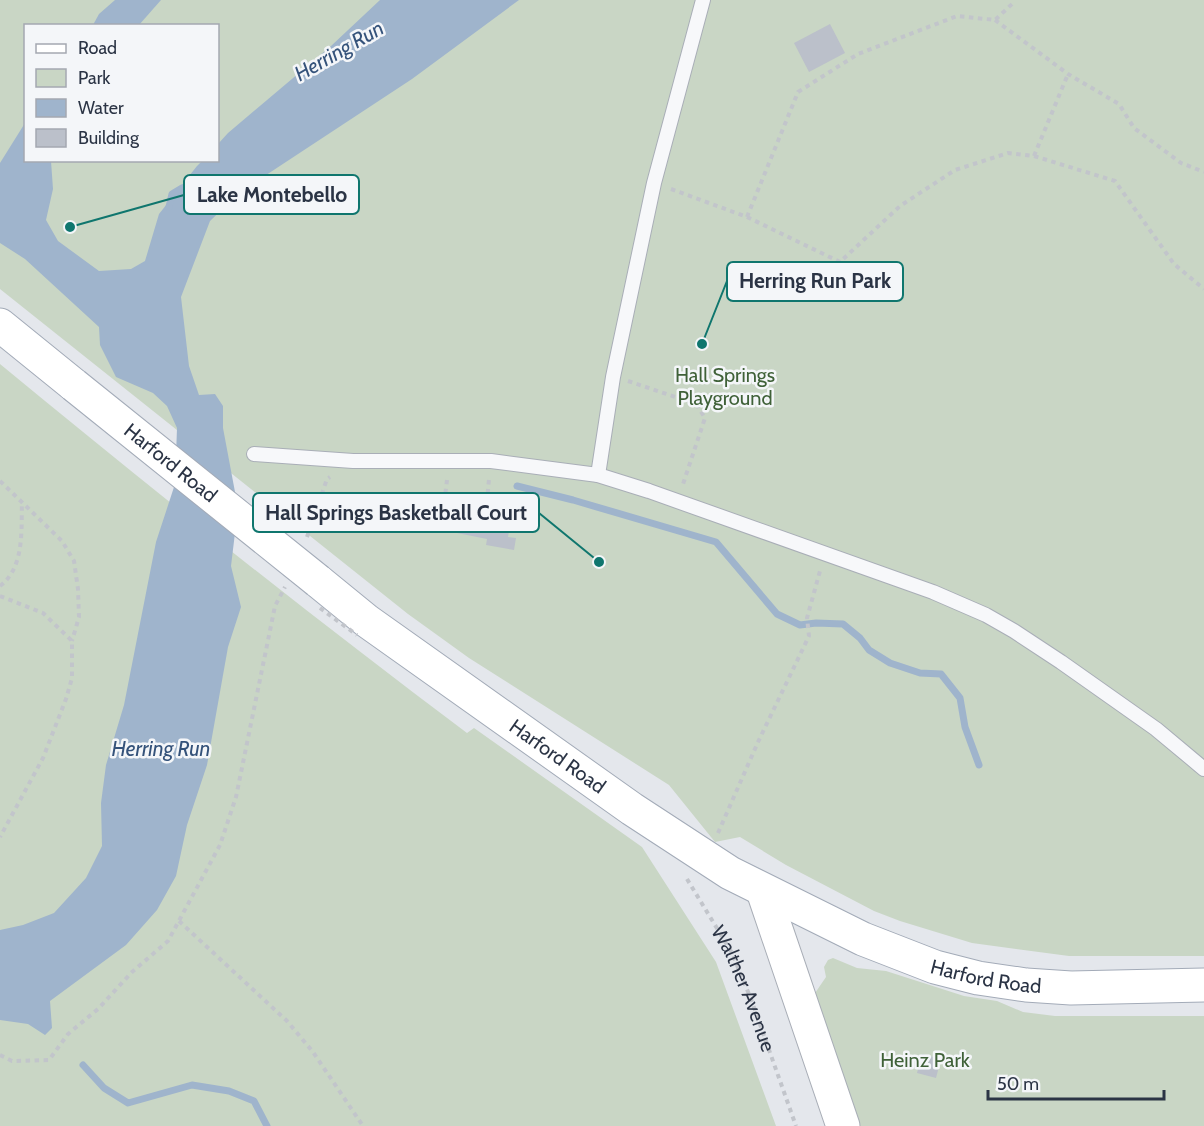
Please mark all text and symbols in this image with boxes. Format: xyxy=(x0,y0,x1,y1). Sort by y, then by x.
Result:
water label: Herring Run xyxy=(290,15,388,86)
legend xyxy=(24,24,219,162)
text: Road xyxy=(78,37,117,59)
text: Park xyxy=(78,67,111,89)
text: Water xyxy=(78,97,124,119)
text: Building xyxy=(78,127,140,149)
callout: Lake Montebello xyxy=(184,175,359,214)
text: Lake Montebello xyxy=(197,182,347,207)
callout: Herring Run Park xyxy=(727,262,903,301)
text: Herring Run Park xyxy=(739,268,892,293)
park label: Hall Springs Playground xyxy=(675,363,775,410)
street label: Harford Road xyxy=(119,418,222,507)
callout: Hall Springs Basketball Court xyxy=(253,493,539,532)
text: Hall Springs Basketball Court xyxy=(265,500,527,525)
street label: Harford Road xyxy=(505,714,610,799)
water label: Herring Run xyxy=(112,736,210,761)
street label: Walther Avenue xyxy=(706,921,781,1055)
street label: Harford Road xyxy=(928,954,1042,998)
park label: Heinz Park xyxy=(880,1048,970,1072)
scale bar xyxy=(988,1063,1164,1101)
text: 50 m xyxy=(997,1073,1039,1095)

